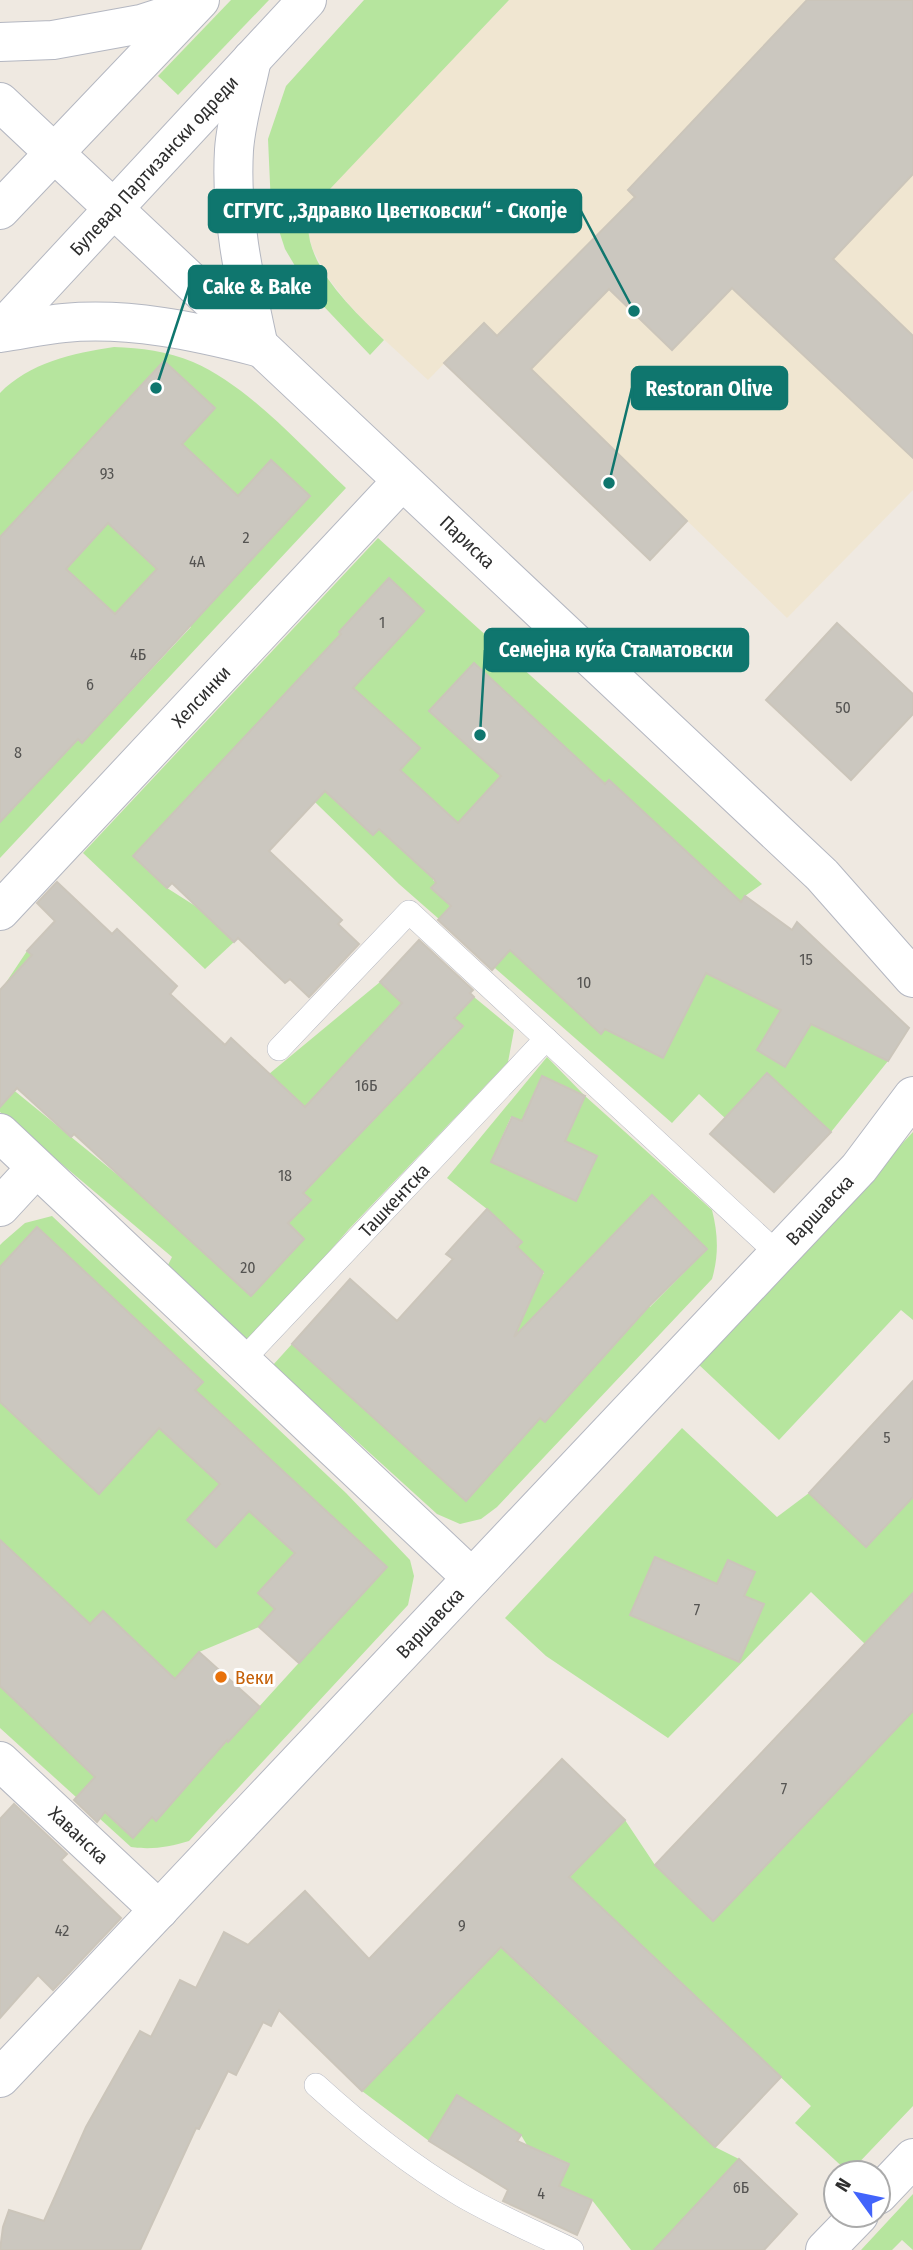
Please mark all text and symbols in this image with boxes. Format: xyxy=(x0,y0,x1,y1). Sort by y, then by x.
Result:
street label: Булевар Партизански одреди xyxy=(65,71,243,260)
callout: СГГУГС „Здравко Цветковски“ - Скопје xyxy=(209,190,581,232)
text: СГГУГС „Здравко Цветковски“ - Скопје xyxy=(223,198,567,224)
callout: Cake & Bake xyxy=(189,266,326,308)
text: Cake & Bake xyxy=(203,274,312,300)
callout: Restoran Olive xyxy=(632,367,787,409)
text: Restoran Olive xyxy=(645,376,773,402)
house number: 93 xyxy=(100,464,114,483)
street label: Париска xyxy=(435,511,500,574)
house number: 2 xyxy=(242,528,250,547)
house number: 4А xyxy=(189,552,206,571)
house number: 1 xyxy=(379,613,385,632)
callout: Семејна куќа Стаматовски xyxy=(485,629,748,671)
text: Семејна куќа Стаматовски xyxy=(499,637,733,663)
house number: 4Б xyxy=(130,645,146,664)
street label: Хелсинки xyxy=(167,661,235,732)
house number: 6 xyxy=(86,675,94,694)
house number: 50 xyxy=(835,698,851,717)
house number: 8 xyxy=(14,743,22,762)
house number: 15 xyxy=(799,950,813,969)
house number: 10 xyxy=(577,973,591,992)
house number: 16Б xyxy=(355,1076,377,1095)
street label: Ташкентска xyxy=(354,1159,434,1242)
house number: 18 xyxy=(278,1166,292,1185)
street label: Варшавска xyxy=(781,1170,859,1250)
house number: 20 xyxy=(240,1258,256,1277)
house number: 5 xyxy=(883,1428,891,1447)
street label: Варшавска xyxy=(391,1583,469,1663)
house number: 7 xyxy=(694,1600,701,1619)
place label: Веки xyxy=(235,1666,274,1689)
marker: Веки xyxy=(213,1669,229,1685)
house number: 7 xyxy=(781,1779,788,1798)
street label: Хаванска xyxy=(44,1802,113,1869)
house number: 9 xyxy=(458,1916,466,1935)
house number: 42 xyxy=(55,1921,69,1940)
north arrow xyxy=(822,2159,892,2229)
text: N xyxy=(830,2174,856,2196)
house number: 6Б xyxy=(733,2178,749,2197)
house number: 4 xyxy=(537,2184,545,2203)

